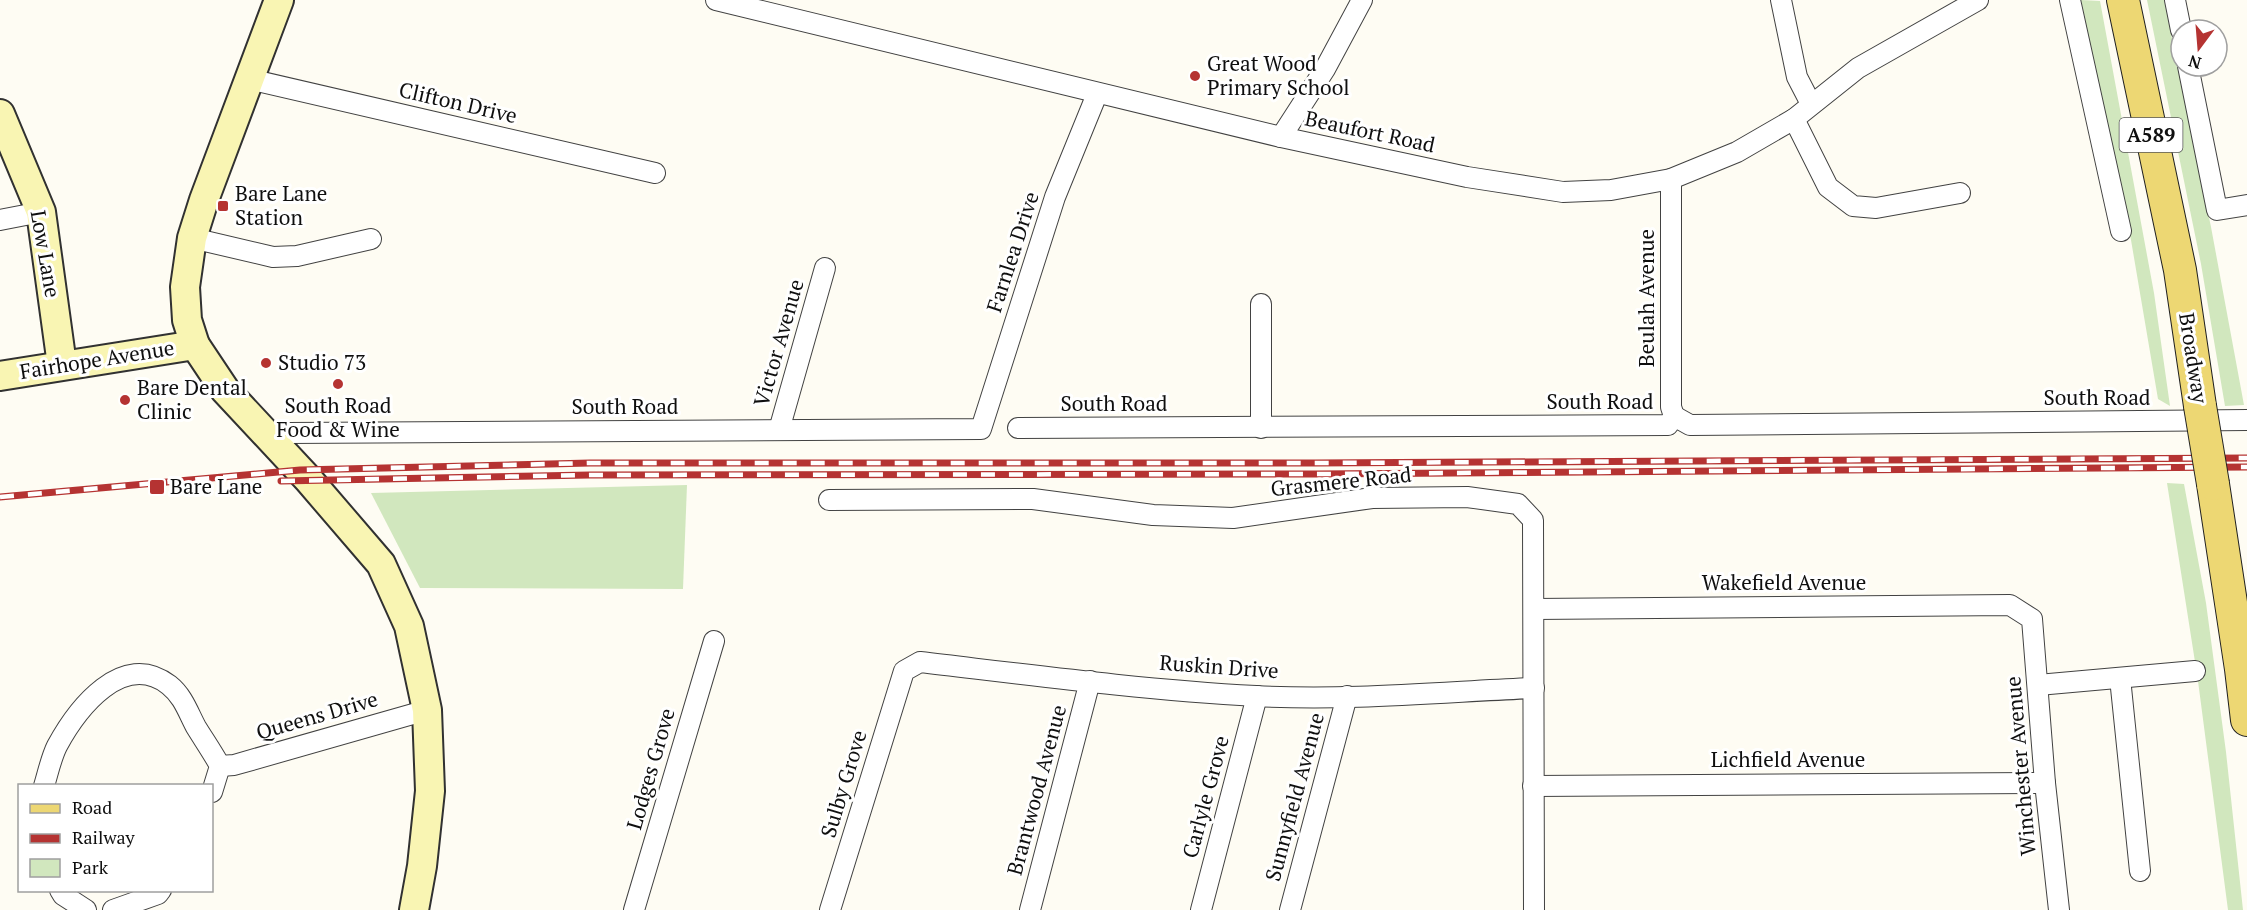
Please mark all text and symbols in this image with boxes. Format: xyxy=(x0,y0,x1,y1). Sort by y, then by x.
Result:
north arrow xyxy=(2169,18,2229,78)
place label: Great Wood Primary School xyxy=(1207,49,1350,101)
text: N xyxy=(2186,50,2204,75)
marker: Great Wood Primary School xyxy=(1188,69,1202,83)
street label: Clifton Drive xyxy=(397,75,520,129)
street label: Beaufort Road xyxy=(1303,104,1438,159)
road number: A589 xyxy=(2120,118,2182,152)
place label: Bare Lane Station xyxy=(235,179,327,231)
street label: Farnlea Drive xyxy=(979,188,1045,316)
marker: Bare Lane Station xyxy=(216,199,230,213)
street label: Low Lane xyxy=(25,208,67,300)
street label: Beulah Avenue xyxy=(1632,229,1660,367)
street label: Victor Avenue xyxy=(746,276,810,410)
street label: Broadway xyxy=(2173,311,2215,406)
street label: Fairhope Avenue xyxy=(17,333,176,385)
place label: Studio 73 xyxy=(278,348,366,376)
marker: Studio 73 xyxy=(259,356,273,370)
place label: Bare Dental Clinic xyxy=(137,373,247,425)
marker: South Road Food & Wine xyxy=(331,377,345,391)
street label: South Road xyxy=(2044,383,2151,411)
street label: South Road xyxy=(1547,387,1654,415)
street label: South Road xyxy=(1061,389,1168,417)
place label: South Road Food & Wine xyxy=(276,391,400,443)
street label: South Road xyxy=(572,392,679,420)
marker: Bare Dental Clinic xyxy=(118,393,132,407)
street label: Grasmere Road xyxy=(1269,460,1413,502)
place label: Bare Lane xyxy=(170,472,262,500)
marker: Bare Lane xyxy=(148,478,166,496)
street label: Wakefield Avenue xyxy=(1702,568,1866,596)
street label: Ruskin Drive xyxy=(1159,648,1280,684)
street label: Winchester Avenue xyxy=(1998,675,2042,857)
street label: Queens Drive xyxy=(253,684,381,746)
street label: Brantwood Avenue xyxy=(1000,701,1072,878)
street label: Lodges Grove xyxy=(619,705,681,833)
street label: Sunnyfield Avenue xyxy=(1258,709,1330,884)
street label: Sulby Grove xyxy=(813,727,873,841)
street label: Carlyle Grove xyxy=(1175,732,1235,861)
street label: Lichfield Avenue xyxy=(1711,745,1865,773)
legend xyxy=(18,784,213,892)
text: Road xyxy=(72,795,112,819)
text: Railway xyxy=(72,825,136,849)
text: Park xyxy=(72,855,109,879)

